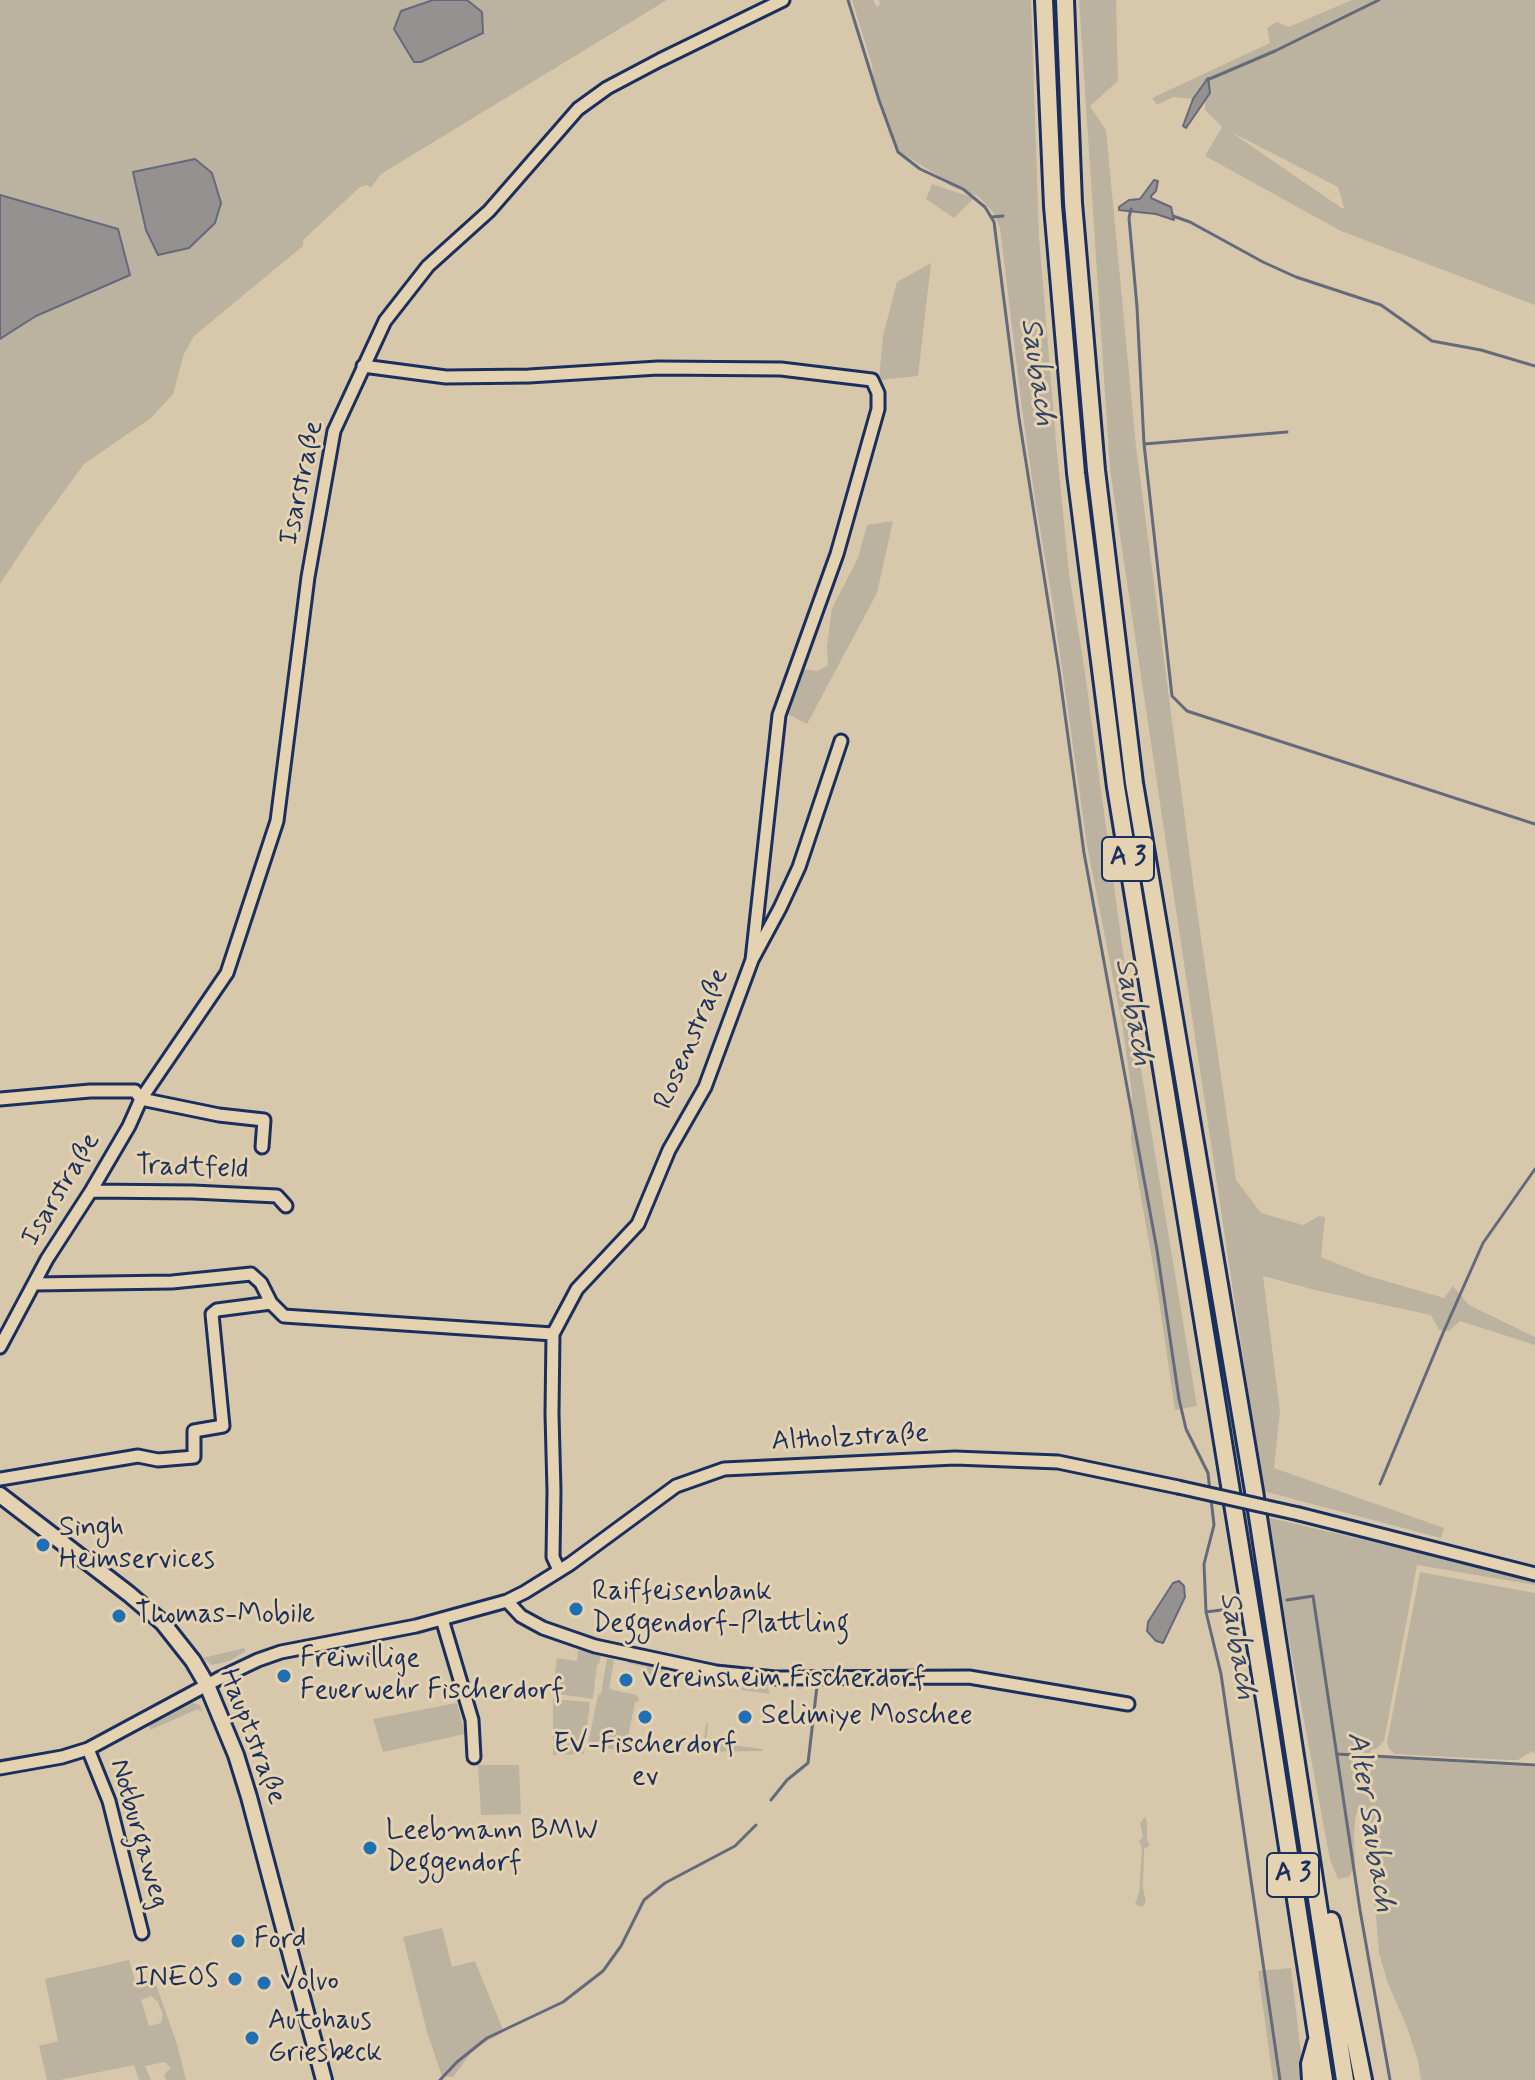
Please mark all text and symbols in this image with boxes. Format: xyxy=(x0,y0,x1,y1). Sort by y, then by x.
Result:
water label: Saubach xyxy=(1011,316,1061,428)
street label: Isarstraße xyxy=(273,418,333,548)
road number: A 3 xyxy=(1102,837,1154,881)
water label: Saubach xyxy=(1105,956,1159,1068)
street label: Rosenstraße xyxy=(648,963,738,1115)
street label: Isarstraße xyxy=(15,1127,109,1253)
street label: Tradtfeld xyxy=(135,1150,249,1188)
street label: Altholzstraße xyxy=(770,1418,930,1460)
place label: Singh Heimservices xyxy=(59,1512,215,1578)
marker: Singh Heimservices xyxy=(34,1536,52,1554)
place label: Raiffeisenbank Deggendorf-Plattling xyxy=(592,1576,849,1642)
water label: Saubach xyxy=(1210,1590,1262,1702)
place label: Thomas-Mobile xyxy=(135,1599,315,1633)
marker: Raiffeisenbank Deggendorf-Plattling xyxy=(567,1600,585,1618)
marker: Thomas-Mobile xyxy=(110,1607,128,1625)
place label: Freiwillige Feuerwehr Fischerdorf xyxy=(300,1643,564,1709)
place label: Vereinsheim Fischerdorf xyxy=(642,1663,926,1697)
street label: Hauptstraße xyxy=(210,1664,292,1810)
marker: Freiwillige Feuerwehr Fischerdorf xyxy=(275,1667,293,1685)
marker: Vereinsheim Fischerdorf xyxy=(617,1671,635,1689)
place label: Selimiye Moschee xyxy=(761,1700,973,1734)
marker: EV-Fischerdorf ev xyxy=(636,1708,654,1726)
marker: Selimiye Moschee xyxy=(736,1708,754,1726)
place label: EV-Fischerdorf ev xyxy=(553,1729,737,1795)
water label: Alter Saubach xyxy=(1337,1729,1401,1915)
street label: Notburgaweg xyxy=(101,1756,175,1912)
place label: Leebmann BMW Deggendorf xyxy=(386,1815,598,1881)
marker: Leebmann BMW Deggendorf xyxy=(361,1839,379,1857)
road number: A 3 xyxy=(1267,1853,1319,1897)
place label: Ford xyxy=(254,1924,306,1958)
marker: Ford xyxy=(229,1932,247,1950)
place label: INEOS xyxy=(134,1962,219,1996)
place label: Volvo xyxy=(280,1966,339,2000)
marker: INEOS xyxy=(226,1970,244,1988)
marker: Volvo xyxy=(255,1974,273,1992)
place label: Autohaus Griesbeck xyxy=(268,2005,382,2071)
marker: Autohaus Griesbeck xyxy=(243,2029,261,2047)

